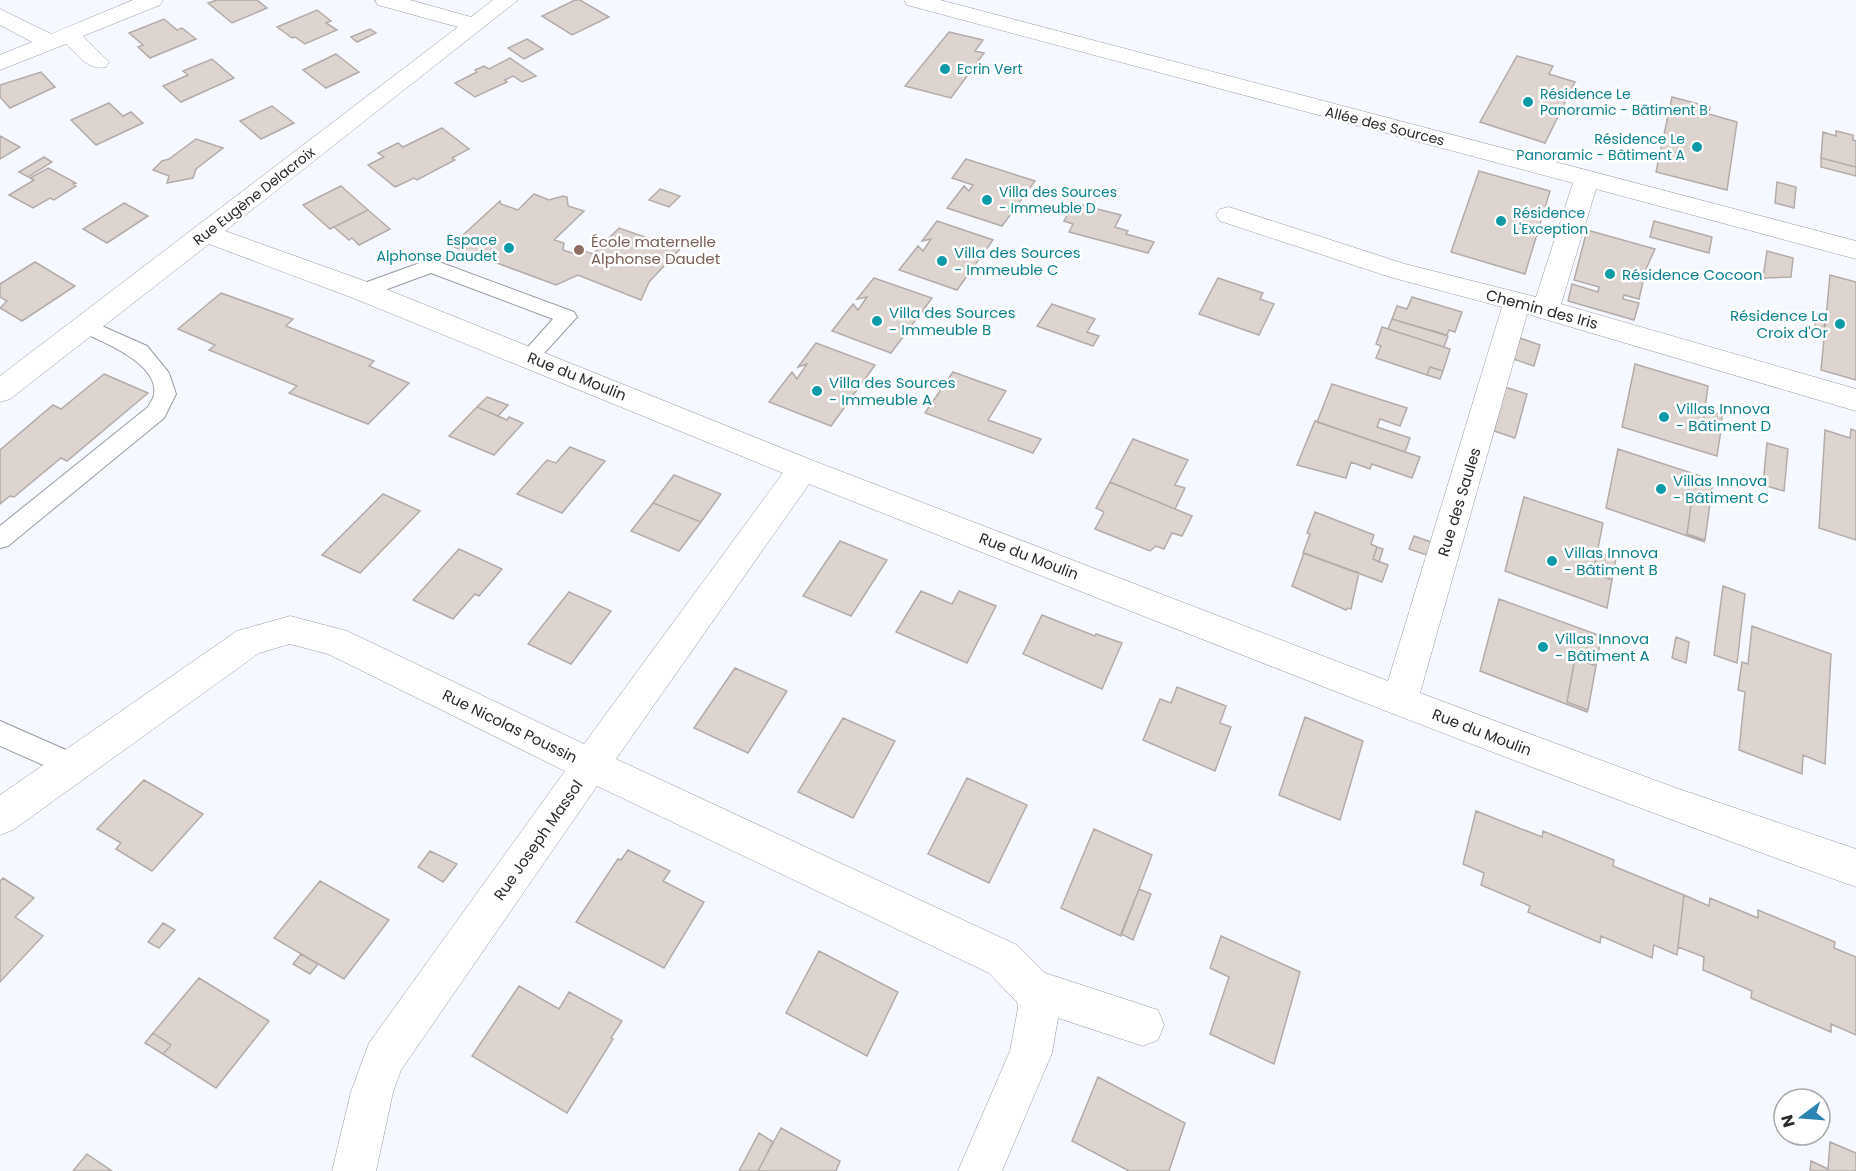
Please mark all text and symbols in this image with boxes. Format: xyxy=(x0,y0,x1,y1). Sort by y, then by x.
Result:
place label: Ecrin Vert xyxy=(957,59,1023,79)
marker: Ecrin Vert xyxy=(938,62,952,76)
place label: Résidence Le Panoramic - Bâtiment B xyxy=(1540,84,1708,120)
marker: Résidence Le Panoramic - Bâtiment B xyxy=(1521,95,1535,109)
street label: Allée des Sources xyxy=(1323,101,1447,151)
place label: Résidence Le Panoramic - Bâtiment A xyxy=(1516,129,1685,165)
marker: Résidence Le Panoramic - Bâtiment A xyxy=(1690,140,1704,154)
street label: Rue Eugène Delacroix xyxy=(189,142,319,250)
place label: Villa des Sources - Immeuble D xyxy=(999,182,1117,218)
marker: Villa des Sources - Immeuble D xyxy=(980,193,994,207)
place label: Résidence L'Exception xyxy=(1513,203,1588,239)
marker: Résidence L'Exception xyxy=(1494,214,1508,228)
place label: Espace Alphonse Daudet xyxy=(376,230,497,266)
place label: École maternelle Alphonse Daudet xyxy=(591,231,720,269)
marker: Espace Alphonse Daudet xyxy=(502,241,516,255)
place label: Villa des Sources - Immeuble C xyxy=(954,242,1081,280)
marker: École maternelle Alphonse Daudet xyxy=(572,243,586,257)
marker: Villa des Sources - Immeuble C xyxy=(935,254,949,268)
place label: Résidence Cocoon xyxy=(1622,264,1762,285)
marker: Résidence Cocoon xyxy=(1603,267,1617,281)
street label: Chemin des Iris xyxy=(1484,284,1601,334)
place label: Villa des Sources - Immeuble B xyxy=(889,302,1016,340)
place label: Résidence La Croix d'Or xyxy=(1730,305,1828,343)
marker: Villa des Sources - Immeuble B xyxy=(870,314,884,328)
marker: Résidence La Croix d'Or xyxy=(1833,317,1847,331)
street label: Rue du Moulin xyxy=(524,347,630,405)
place label: Villa des Sources - Immeuble A xyxy=(829,372,956,410)
marker: Villa des Sources - Immeuble A xyxy=(810,384,824,398)
place label: Villas Innova - Bâtiment D xyxy=(1676,398,1771,436)
marker: Villas Innova - Bâtiment D xyxy=(1657,410,1671,424)
street label: Rue des Saules xyxy=(1432,445,1486,559)
place label: Villas Innova - Bâtiment C xyxy=(1673,470,1769,508)
marker: Villas Innova - Bâtiment C xyxy=(1654,482,1668,496)
street label: Rue du Moulin xyxy=(976,527,1082,585)
place label: Villas Innova - Bâtiment B xyxy=(1564,542,1658,580)
marker: Villas Innova - Bâtiment B xyxy=(1545,554,1559,568)
place label: Villas Innova - Bâtiment A xyxy=(1555,628,1650,666)
marker: Villas Innova - Bâtiment A xyxy=(1536,640,1550,654)
street label: Rue Nicolas Poussin xyxy=(439,684,581,768)
street label: Rue du Moulin xyxy=(1429,703,1535,761)
street label: Rue Joseph Massol xyxy=(489,776,587,904)
north arrow xyxy=(1772,1087,1832,1147)
text: N xyxy=(1775,1112,1801,1130)

